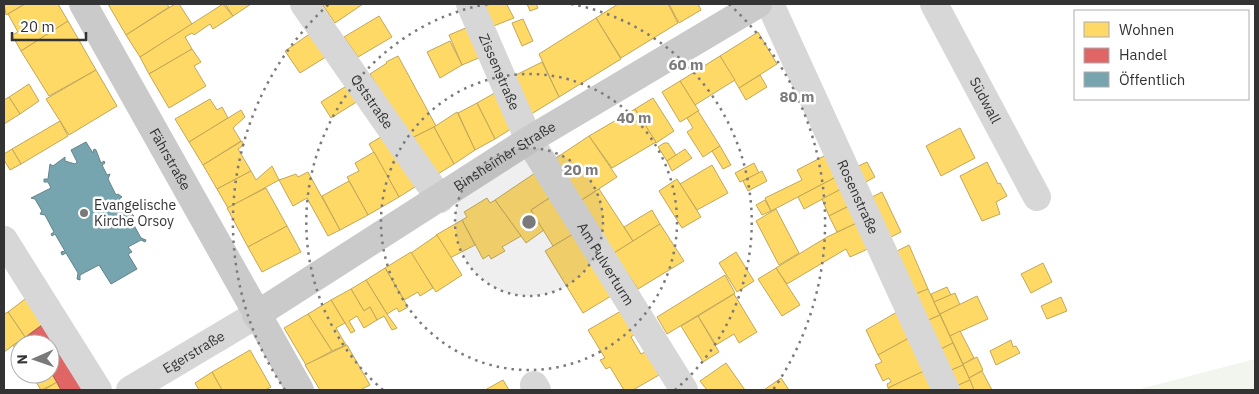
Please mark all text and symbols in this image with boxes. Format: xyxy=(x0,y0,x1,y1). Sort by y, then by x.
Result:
scale bar xyxy=(12,10,86,42)
legend xyxy=(1074,10,1249,100)
text: 20 m xyxy=(20,17,55,36)
text: Wohnen xyxy=(1119,20,1174,39)
street label: Zissenstraße xyxy=(475,31,524,113)
text: Handel xyxy=(1119,45,1167,64)
text: 60 m xyxy=(669,55,703,74)
text: Öffentlich xyxy=(1119,70,1185,89)
street label: Oststraße xyxy=(347,71,398,133)
street label: Südwall xyxy=(966,74,1005,127)
text: 80 m xyxy=(780,87,814,106)
text: 40 m xyxy=(617,108,651,127)
street label: Binsheimer Straße xyxy=(450,117,559,195)
street label: Fährstraße xyxy=(146,125,195,194)
street label: Rosenstraße xyxy=(833,157,883,237)
text: 20 m xyxy=(564,160,598,179)
place label: Evangelische Kirche Orsoy xyxy=(94,196,176,230)
marker: Evangelische Kirche Orsoy xyxy=(78,207,90,219)
centre of rings xyxy=(520,213,538,231)
street label: Am Pulverturm xyxy=(573,219,638,309)
street label: Egerstraße xyxy=(159,327,228,378)
north arrow xyxy=(10,334,60,384)
text: N xyxy=(13,354,31,365)

